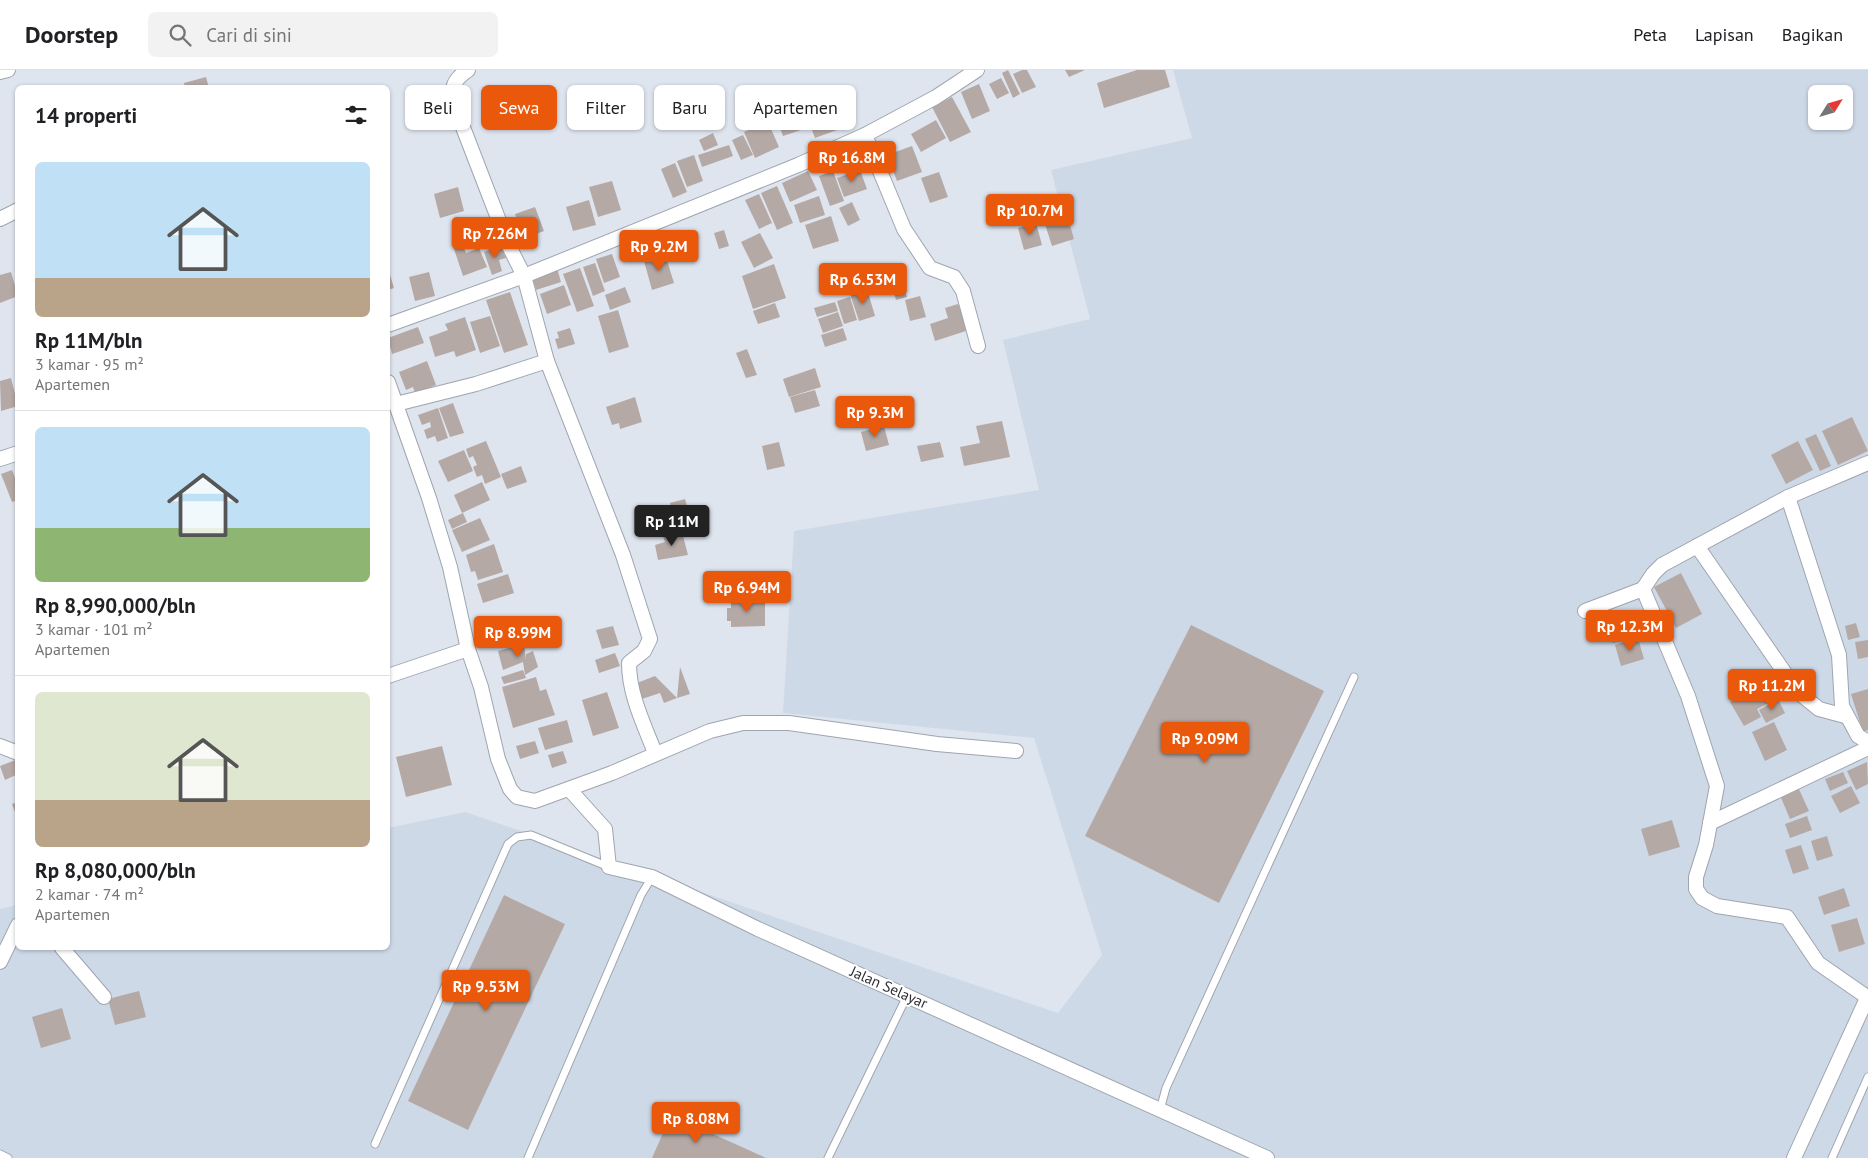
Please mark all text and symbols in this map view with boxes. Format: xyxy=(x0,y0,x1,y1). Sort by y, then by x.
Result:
search box xyxy=(148,12,498,57)
text: Doorstep xyxy=(25,19,118,50)
icon: search xyxy=(166,21,194,49)
text: Cari di sini xyxy=(206,23,292,47)
text: Peta xyxy=(1633,23,1667,46)
text: Lapisan xyxy=(1695,23,1754,46)
text: Bagikan xyxy=(1782,23,1843,46)
chip: Beli xyxy=(405,85,471,130)
chip: Sewa xyxy=(481,85,557,130)
chip: Filter xyxy=(567,85,644,130)
chip: Baru xyxy=(654,85,725,130)
chip: Apartemen xyxy=(735,85,856,130)
north arrow xyxy=(1808,85,1852,130)
map controls xyxy=(1808,85,1853,130)
icon: filters xyxy=(342,101,370,129)
text: 14 properti xyxy=(35,102,137,129)
pin: Rp 16.8M xyxy=(800,140,904,183)
text: Rp 16.8M xyxy=(819,147,885,167)
icon: home xyxy=(158,194,248,284)
pin: Rp 10.7M xyxy=(978,194,1082,236)
text: Rp 10.7M xyxy=(997,200,1063,220)
pin: Rp 7.26M xyxy=(443,216,547,259)
text: Rp 7.26M xyxy=(463,223,527,243)
pin: Rp 9.2M xyxy=(613,230,705,272)
text: Rp 9.2M xyxy=(630,236,688,256)
pin: Rp 6.53M xyxy=(811,262,915,305)
text: Rp 6.53M xyxy=(830,269,896,289)
text: Rp 11M/bln xyxy=(35,327,142,354)
text: 3 kamar · 95 m² xyxy=(35,354,144,374)
text: Apartemen xyxy=(35,374,110,394)
pin: Rp 9.3M xyxy=(829,396,921,438)
text: Rp 9.3M xyxy=(846,402,904,422)
icon: home xyxy=(158,460,248,550)
pin: Rp 11M xyxy=(631,504,713,547)
text: Rp 11M xyxy=(645,511,699,531)
pin: Rp 6.94M xyxy=(695,570,799,613)
text: Rp 6.94M xyxy=(714,577,780,597)
text: Rp 8,990,000/bln xyxy=(35,592,196,619)
pin: Rp 12.3M xyxy=(1578,610,1682,652)
pin: Rp 8.99M xyxy=(466,616,570,658)
text: Rp 12.3M xyxy=(1597,616,1663,636)
text: 3 kamar · 101 m² xyxy=(35,619,153,639)
text: Rp 8.99M xyxy=(485,622,551,642)
text: Apartemen xyxy=(35,639,110,659)
pin: Rp 11.2M xyxy=(1720,668,1824,711)
text: Rp 11.2M xyxy=(1739,675,1805,695)
pin: Rp 9.09M xyxy=(1153,722,1257,764)
icon: home xyxy=(158,725,248,815)
text: Rp 9.09M xyxy=(1172,728,1238,748)
text: Rp 8,080,000/bln xyxy=(35,857,196,884)
text: 2 kamar · 74 m² xyxy=(35,884,144,904)
text: Apartemen xyxy=(35,904,110,924)
street label: Jalan Selayar xyxy=(846,961,931,1013)
pin: Rp 9.53M xyxy=(434,970,538,1012)
text: Rp 9.53M xyxy=(453,976,519,996)
pin: Rp 8.08M xyxy=(644,1102,748,1144)
text: Rp 8.08M xyxy=(663,1108,729,1128)

